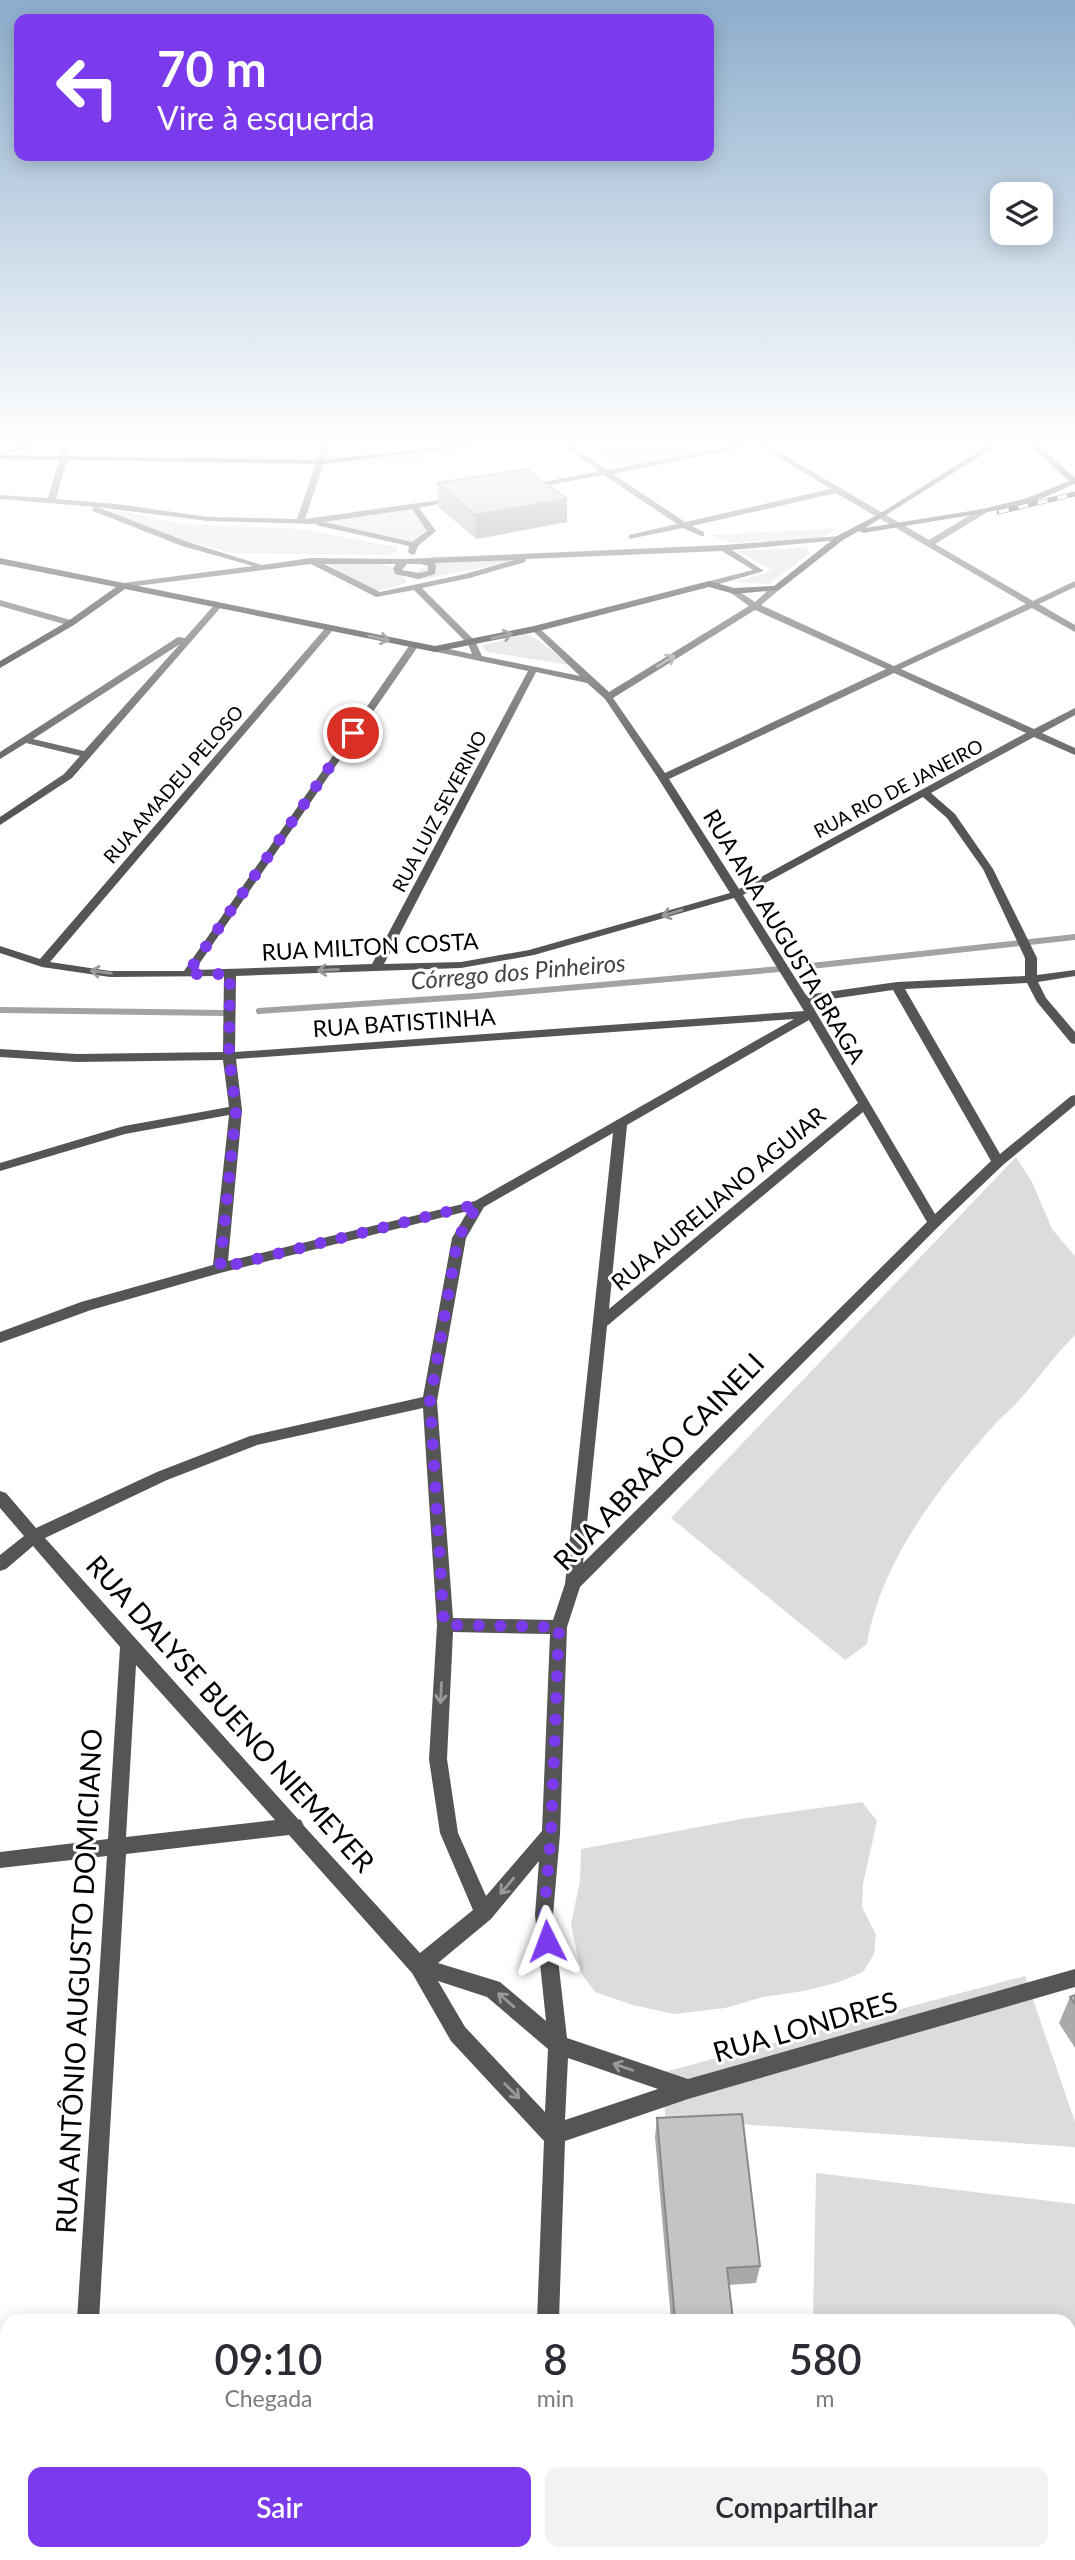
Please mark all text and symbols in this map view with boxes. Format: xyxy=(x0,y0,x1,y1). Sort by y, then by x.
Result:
text: 70 m xyxy=(157,39,267,97)
icon: left xyxy=(42,42,133,133)
text: Vire à esquerda xyxy=(157,98,375,137)
map controls xyxy=(990,182,1053,245)
button: layers xyxy=(990,182,1053,245)
one-way arrow xyxy=(490,629,513,643)
one-way arrow xyxy=(367,632,390,645)
one-way arrow xyxy=(656,653,675,668)
street label: RUA AMADEU PELOSO xyxy=(98,700,248,868)
pin xyxy=(323,703,383,763)
icon: arrive xyxy=(334,714,372,752)
street label: RUA LUIZ SEVERINO xyxy=(387,726,491,896)
street label: RUA RIO DE JANEIRO xyxy=(810,734,986,842)
street label: RUA ANA AUGUSTA BRAGA xyxy=(698,804,872,1068)
one-way arrow xyxy=(661,908,683,921)
street label: RUA MILTON COSTA xyxy=(261,926,480,966)
water label: Córrego dos Pinheiros xyxy=(409,947,627,995)
one-way arrow xyxy=(317,963,340,976)
one-way arrow xyxy=(90,966,113,979)
street label: RUA BATISTINHA xyxy=(312,1002,497,1042)
street label: RUA AURELIANO AGUIAR xyxy=(605,1100,831,1296)
street label: RUA ABRAÃO CAINELI xyxy=(546,1345,770,1577)
street label: RUA DALYSE BUENO NIEMEYER xyxy=(80,1548,382,1879)
one-way arrow xyxy=(435,1681,448,1704)
street label: RUA ANTÔNIO AUGUSTO DOMICIANO xyxy=(48,1728,108,2234)
one-way arrow xyxy=(499,1876,515,1894)
position arrow xyxy=(510,1904,584,1978)
street label: RUA LONDRES xyxy=(709,1983,901,2069)
one-way arrow xyxy=(497,1992,515,2008)
one-way arrow xyxy=(612,2060,634,2073)
one-way arrow xyxy=(503,2083,520,2100)
text: 09:10 xyxy=(214,2334,322,2384)
text: 8 xyxy=(543,2334,568,2384)
text: 580 xyxy=(789,2334,862,2384)
text: Chegada xyxy=(224,2384,312,2412)
text: min xyxy=(537,2384,574,2412)
text: m xyxy=(816,2384,835,2412)
button: Sair xyxy=(28,2467,531,2547)
button: Compartilhar xyxy=(545,2467,1048,2547)

